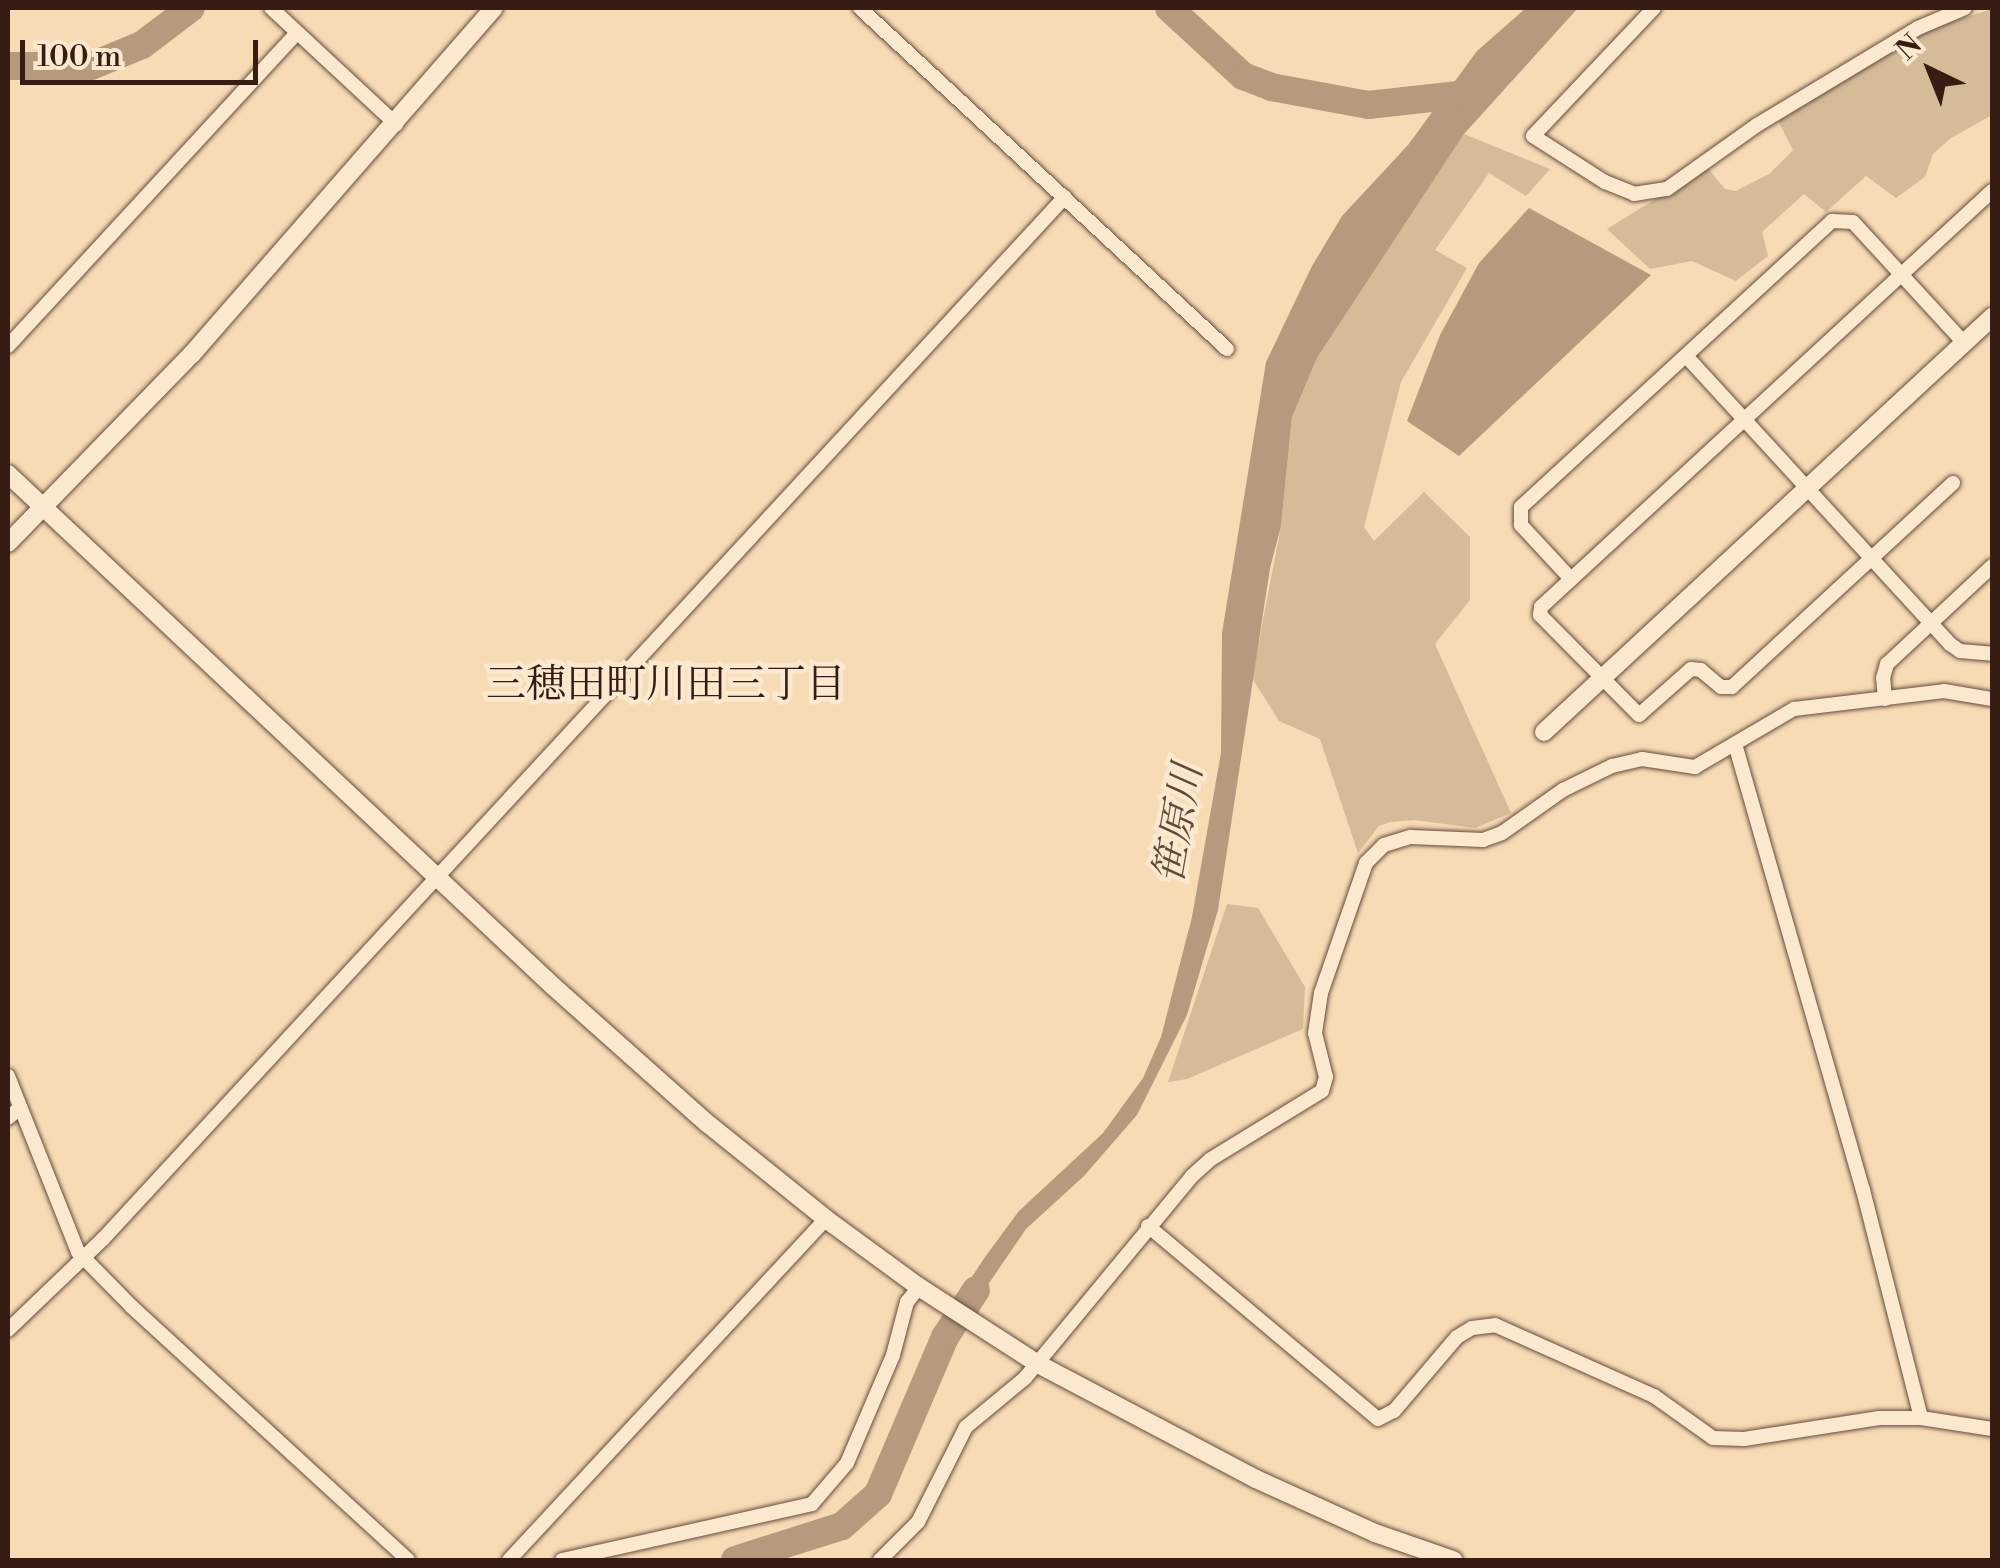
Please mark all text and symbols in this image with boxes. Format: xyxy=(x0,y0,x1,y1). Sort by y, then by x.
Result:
scale bar xyxy=(25,20,262,82)
north arrow xyxy=(1880,20,1980,120)
text: N xyxy=(1889,27,1929,68)
text: 100 m xyxy=(37,38,121,76)
district label: 三穂田町川田三丁目 xyxy=(486,661,846,709)
water label: 笹原川 xyxy=(1145,761,1213,887)

